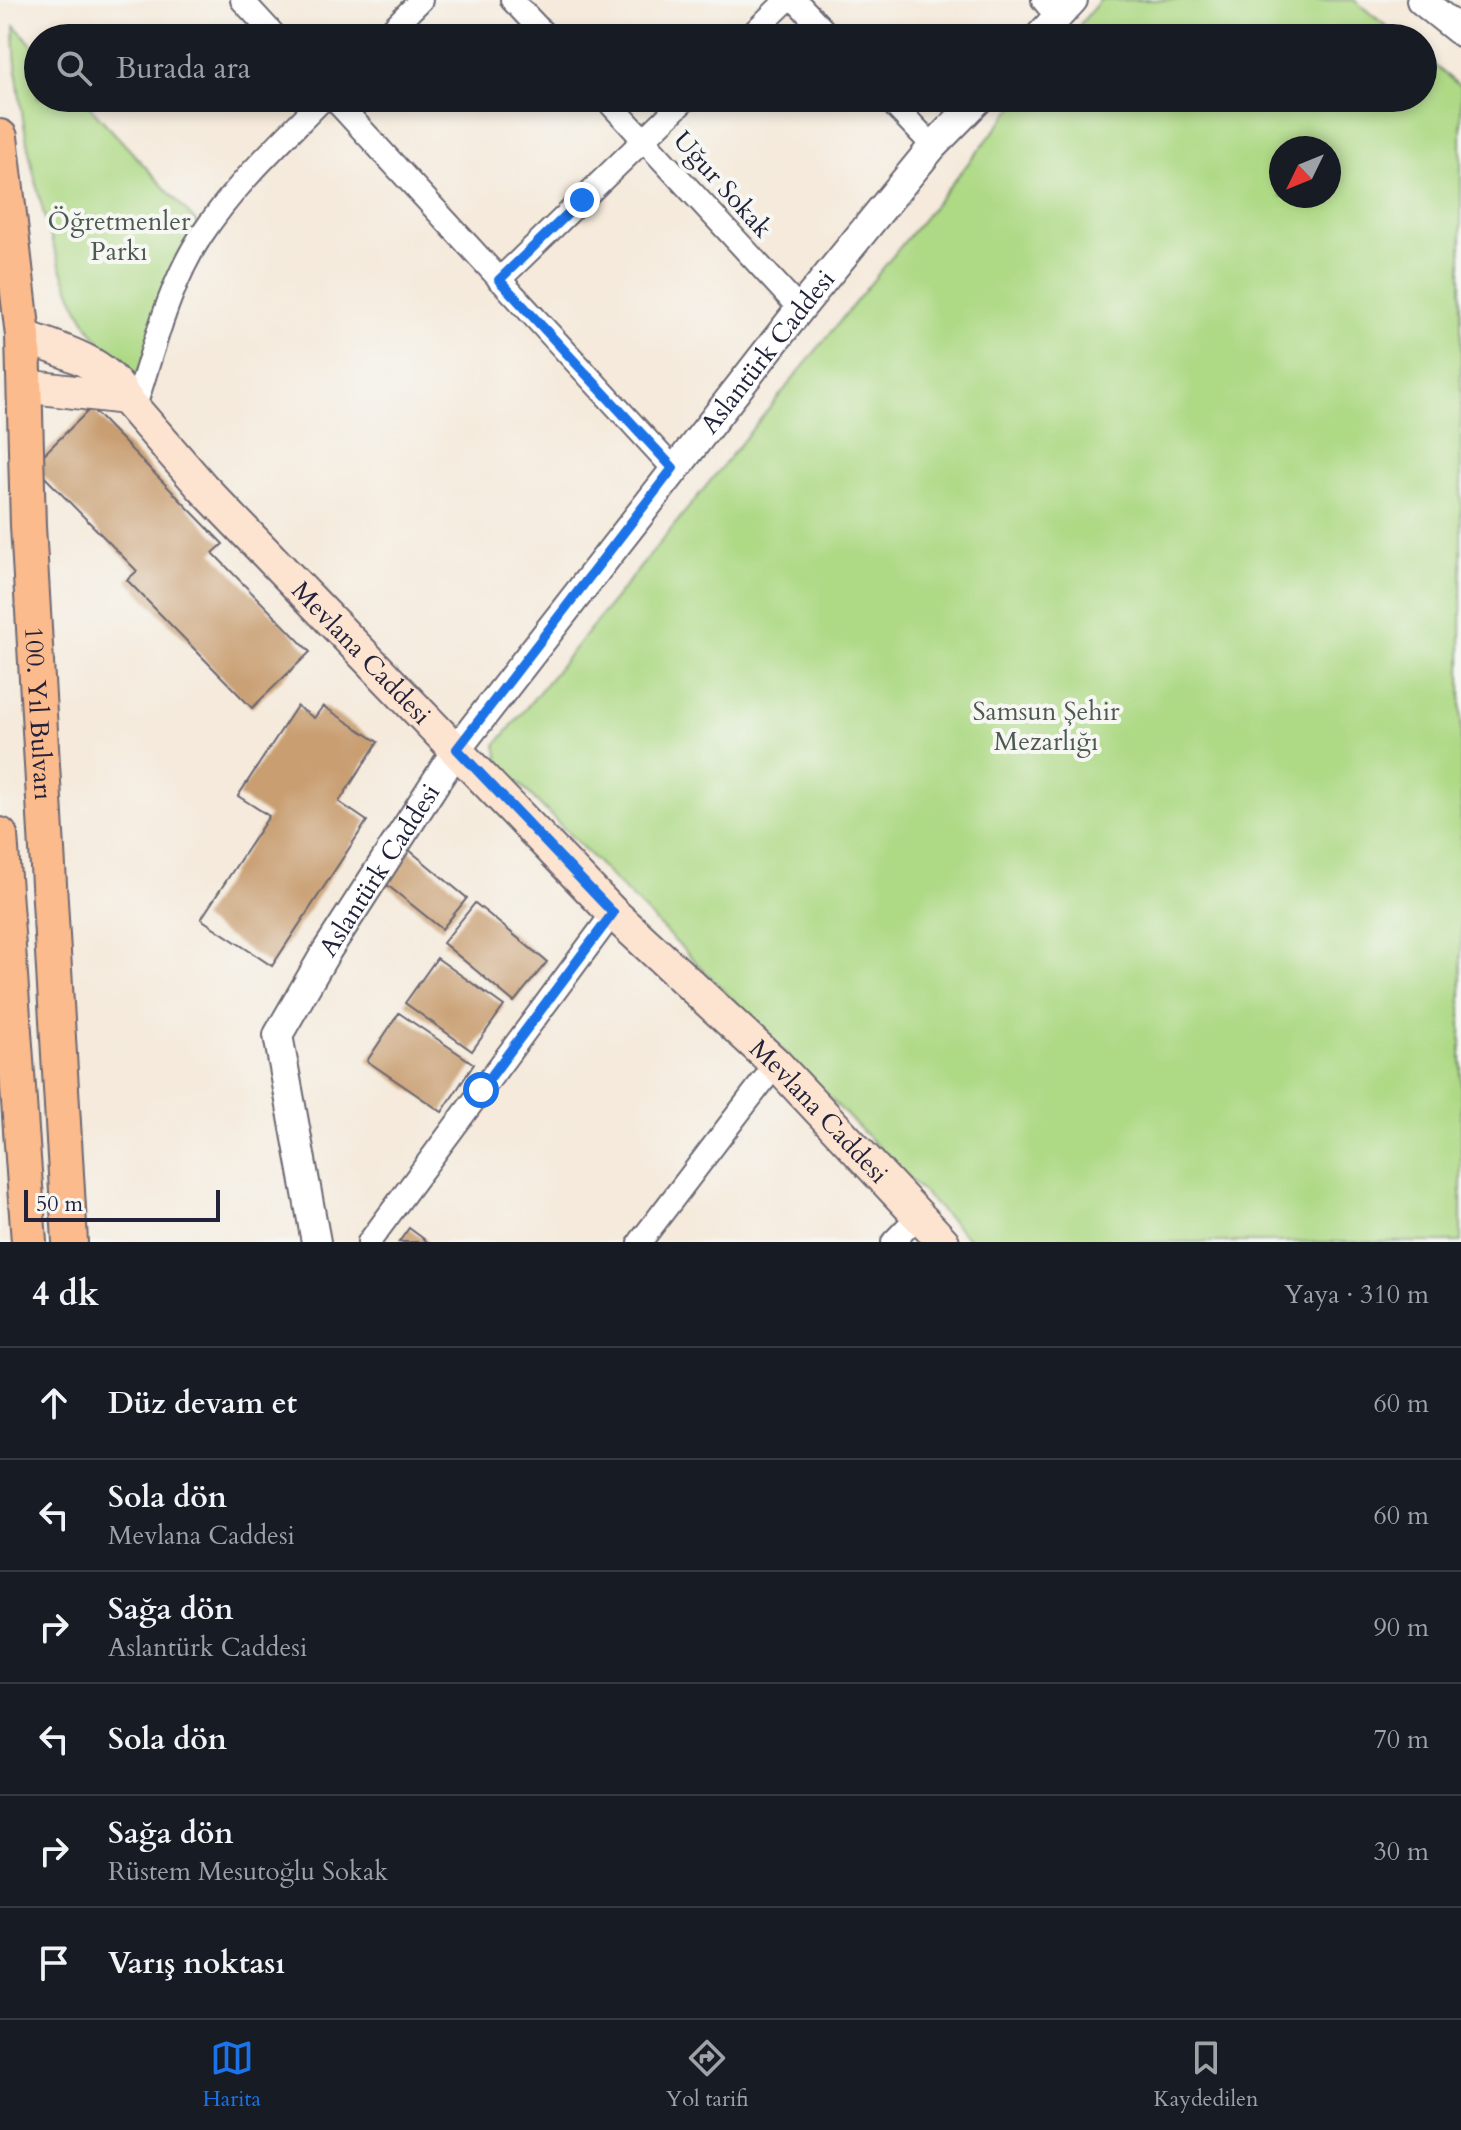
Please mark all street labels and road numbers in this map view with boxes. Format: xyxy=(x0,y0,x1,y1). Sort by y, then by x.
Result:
street label: Uğur Sokak xyxy=(665,123,780,245)
street label: Aslantürk Caddesi xyxy=(692,263,843,441)
street label: Mevlana Caddesi xyxy=(284,573,439,732)
street label: 100. Yıl Bulvarı xyxy=(16,626,61,801)
street label: Aslantürk Caddesi xyxy=(311,777,448,963)
street label: Mevlana Caddesi xyxy=(742,1031,896,1191)

